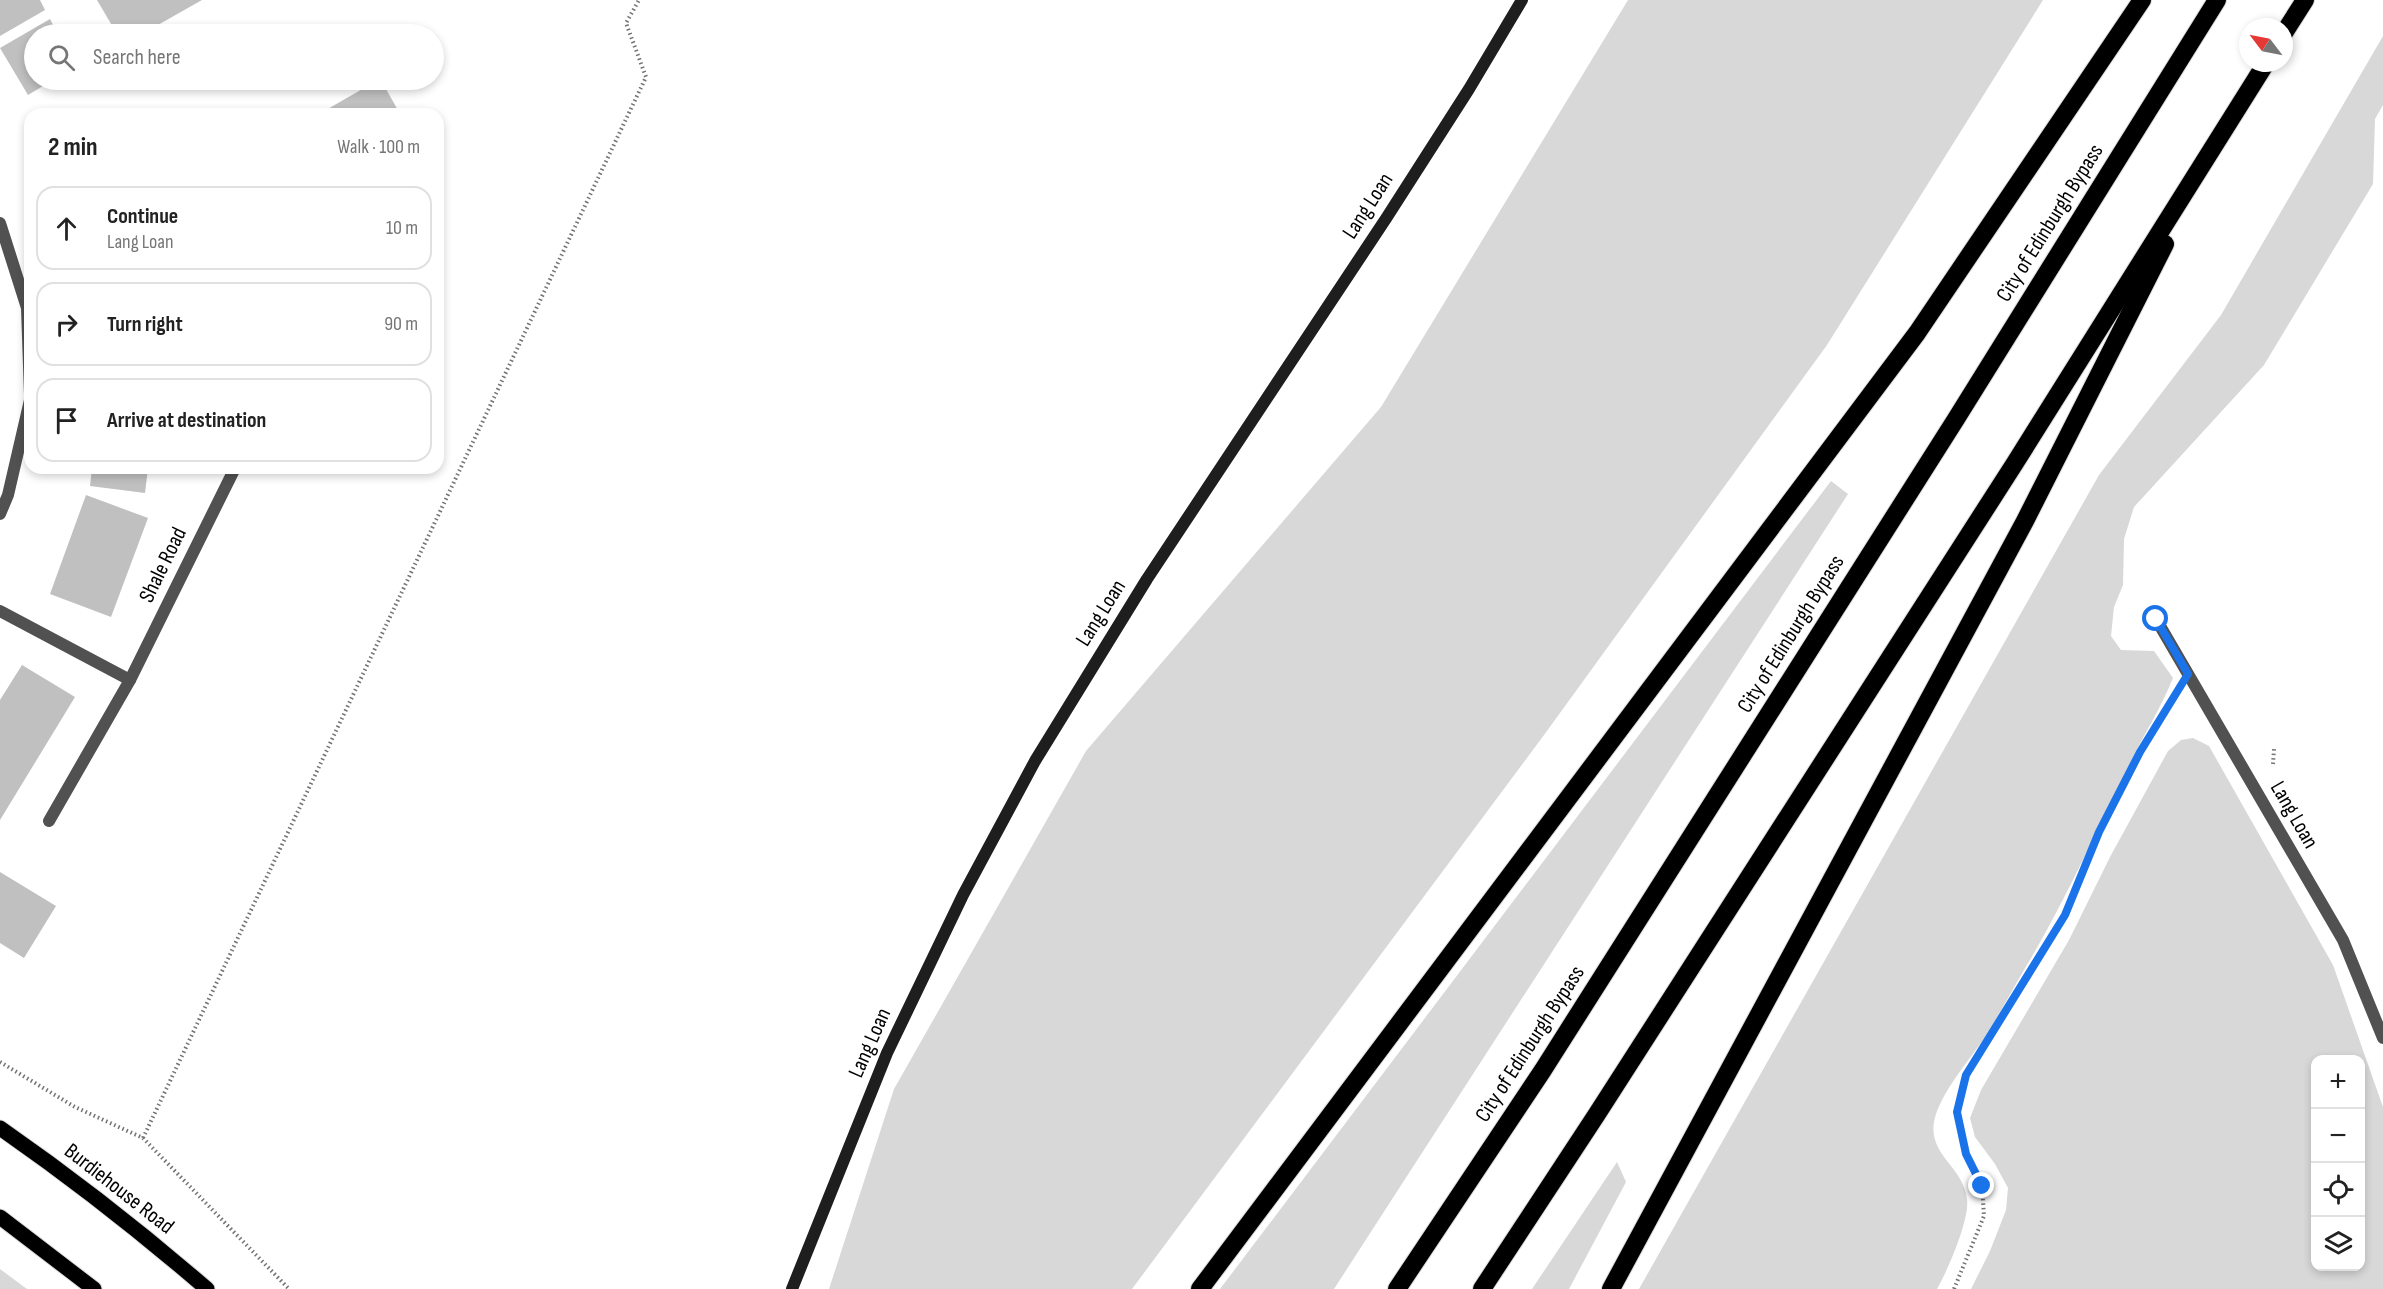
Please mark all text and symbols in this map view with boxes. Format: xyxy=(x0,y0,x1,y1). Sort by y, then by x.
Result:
north arrow xyxy=(2239,18,2293,72)
search box xyxy=(24,24,444,90)
icon: search xyxy=(45,41,78,74)
text: Search here xyxy=(93,44,180,71)
text: 2 min xyxy=(48,132,98,163)
text: Walk · 100 m xyxy=(337,135,420,159)
street label: City of Edinburgh Bypass xyxy=(1991,139,2109,307)
street label: Lang Loan xyxy=(1337,168,1399,244)
text: Continue xyxy=(107,203,178,230)
icon: ahead xyxy=(50,212,83,245)
text: 10 m xyxy=(386,216,418,240)
text: Lang Loan xyxy=(107,230,174,254)
icon: right xyxy=(50,308,83,341)
text: Turn right xyxy=(107,311,183,338)
text: 90 m xyxy=(384,312,418,336)
icon: arrive xyxy=(50,404,83,437)
text: Arrive at destination xyxy=(107,407,266,434)
street label: Shale Road xyxy=(133,523,193,607)
street label: City of Edinburgh Bypass xyxy=(1732,550,1850,718)
street label: Lang Loan xyxy=(1070,575,1132,651)
route start xyxy=(2142,605,2168,631)
street label: Lang Loan xyxy=(2264,777,2324,853)
street label: City of Edinburgh Bypass xyxy=(1469,961,1591,1127)
street label: Lang Loan xyxy=(843,1004,897,1082)
map controls xyxy=(2311,1055,2365,1271)
button: + xyxy=(2311,1055,2365,1109)
button: − xyxy=(2311,1109,2365,1163)
street label: Burdiehouse Road xyxy=(59,1138,179,1240)
button: locate xyxy=(2311,1163,2365,1217)
route end xyxy=(1968,1172,1994,1198)
button: layers xyxy=(2311,1217,2365,1271)

